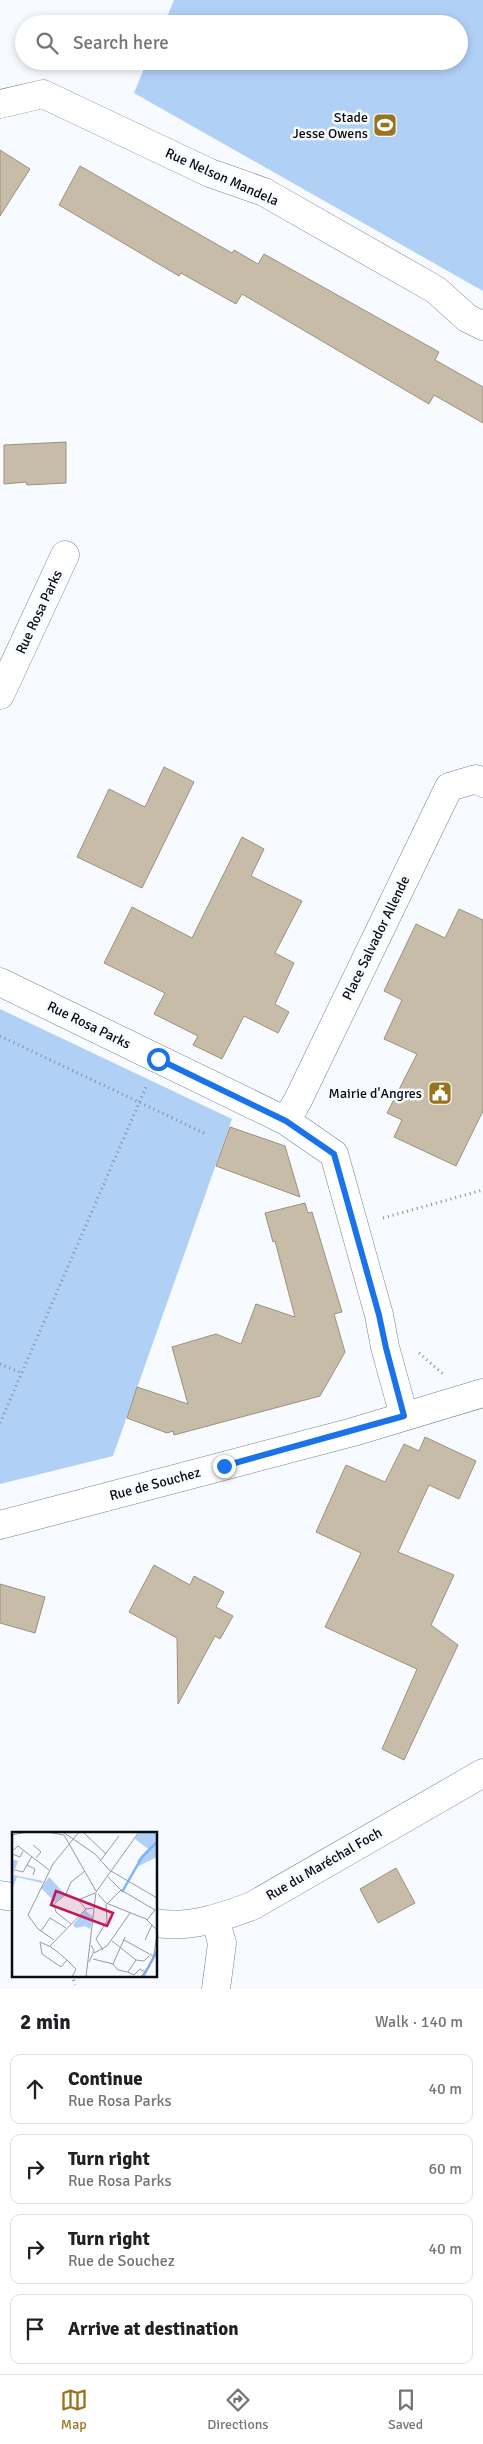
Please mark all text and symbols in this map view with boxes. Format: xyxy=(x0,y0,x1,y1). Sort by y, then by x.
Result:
search box xyxy=(15,15,468,70)
icon: search xyxy=(33,29,61,57)
text: Search here xyxy=(73,31,169,55)
place label: Stade Jesse Owens xyxy=(292,109,368,142)
sports icon: Stade Jesse Owens xyxy=(372,112,398,138)
street label: Rue Nelson Mandela xyxy=(163,144,281,210)
street label: Rue Rosa Parks xyxy=(12,567,66,657)
street label: Place Salvador Allende xyxy=(338,873,414,1003)
street label: Rue Rosa Parks xyxy=(45,997,133,1053)
route start xyxy=(147,1048,170,1071)
public building icon: Mairie d'Angres xyxy=(427,1080,453,1106)
place label: Mairie d'Angres xyxy=(329,1085,422,1102)
route end xyxy=(213,1455,236,1478)
street label: Rue de Souchez xyxy=(108,1464,202,1504)
street label: Rue du Maréchal Foch xyxy=(263,1824,385,1904)
inset map xyxy=(12,1832,158,1976)
text: 2 min xyxy=(20,2009,71,2035)
text: Walk · 140 m xyxy=(375,2012,463,2032)
text: Continue xyxy=(68,2067,143,2091)
icon: ahead xyxy=(21,2075,49,2103)
text: 40 m xyxy=(428,2079,462,2099)
text: Rue Rosa Parks xyxy=(68,2091,172,2111)
text: Turn right xyxy=(68,2147,150,2171)
icon: right xyxy=(21,2155,49,2183)
text: 60 m xyxy=(428,2159,462,2179)
text: Rue Rosa Parks xyxy=(68,2171,172,2191)
text: Turn right xyxy=(68,2227,150,2251)
icon: right xyxy=(21,2235,49,2263)
text: 40 m xyxy=(428,2239,462,2259)
text: Rue de Souchez xyxy=(68,2251,175,2271)
icon: arrive xyxy=(21,2315,49,2343)
text: Arrive at destination xyxy=(68,2317,239,2341)
tab: Map xyxy=(60,2386,88,2433)
tab: Directions xyxy=(207,2386,268,2433)
tab: Saved xyxy=(388,2386,423,2433)

